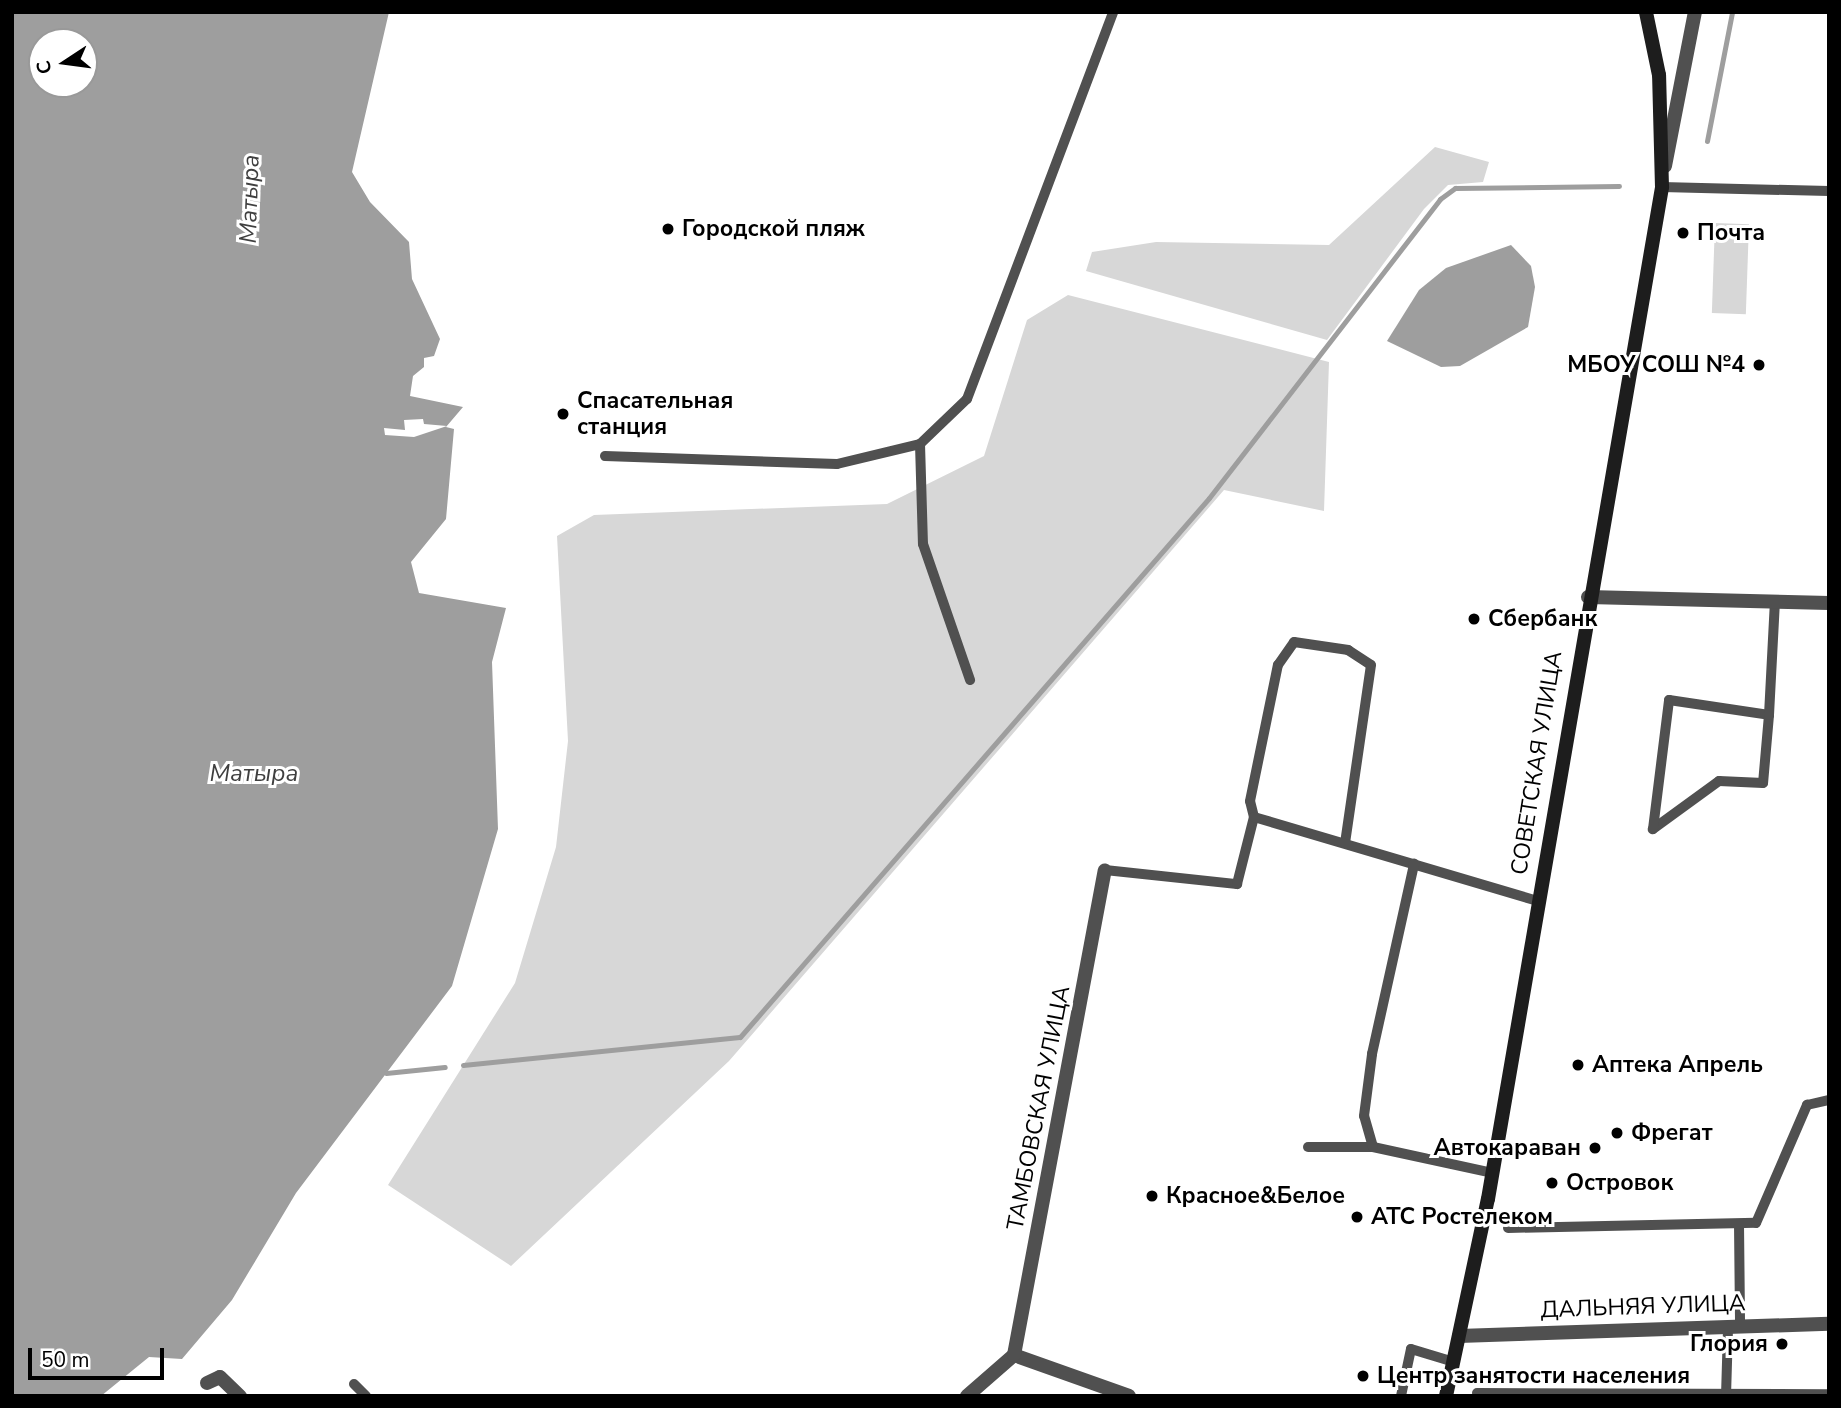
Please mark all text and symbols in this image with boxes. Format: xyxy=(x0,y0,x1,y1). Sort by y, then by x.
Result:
north arrow xyxy=(28,28,98,98)
text: С xyxy=(30,58,59,76)
water label: Матыра xyxy=(234,154,266,244)
place label: Городской пляж xyxy=(682,215,865,243)
place label: Почта xyxy=(1697,219,1765,247)
marker: Городской пляж xyxy=(660,221,676,237)
marker: Почта xyxy=(1675,225,1691,241)
place label: МБОУ СОШ №4 xyxy=(1567,351,1745,379)
marker: МБОУ СОШ №4 xyxy=(1751,357,1767,373)
place label: Спасательная станция xyxy=(577,387,733,441)
marker: Спасательная станция xyxy=(555,406,571,422)
place label: Сбербанк xyxy=(1488,605,1597,633)
marker: Сбербанк xyxy=(1466,611,1482,627)
street label: СОВЕТСКАЯ УЛИЦА xyxy=(1506,649,1568,877)
water label: Матыра xyxy=(210,760,298,788)
street label: ТАМБОВСКАЯ УЛИЦА xyxy=(1002,983,1076,1233)
place label: Аптека Апрель xyxy=(1592,1051,1763,1079)
marker: Аптека Апрель xyxy=(1570,1057,1586,1073)
place label: Фрегат xyxy=(1631,1119,1713,1147)
marker: Фрегат xyxy=(1609,1125,1625,1141)
place label: Автокараван xyxy=(1434,1134,1581,1162)
marker: Автокараван xyxy=(1587,1140,1603,1156)
place label: Островок xyxy=(1566,1169,1673,1197)
marker: Островок xyxy=(1544,1175,1560,1191)
place label: Красное&Белое xyxy=(1166,1182,1345,1210)
marker: Красное&Белое xyxy=(1144,1188,1160,1204)
place label: АТС Ростелеком xyxy=(1371,1203,1553,1231)
marker: АТС Ростелеком xyxy=(1349,1209,1365,1225)
street label: ДАЛЬНЯЯ УЛИЦА xyxy=(1540,1290,1746,1324)
place label: Глория xyxy=(1690,1330,1768,1358)
scale bar xyxy=(32,1334,168,1378)
marker: Глория xyxy=(1774,1336,1790,1352)
text: 50 m xyxy=(41,1346,90,1374)
place label: Центр занятости населения xyxy=(1377,1362,1690,1390)
marker: Центр занятости населения xyxy=(1355,1368,1371,1384)

